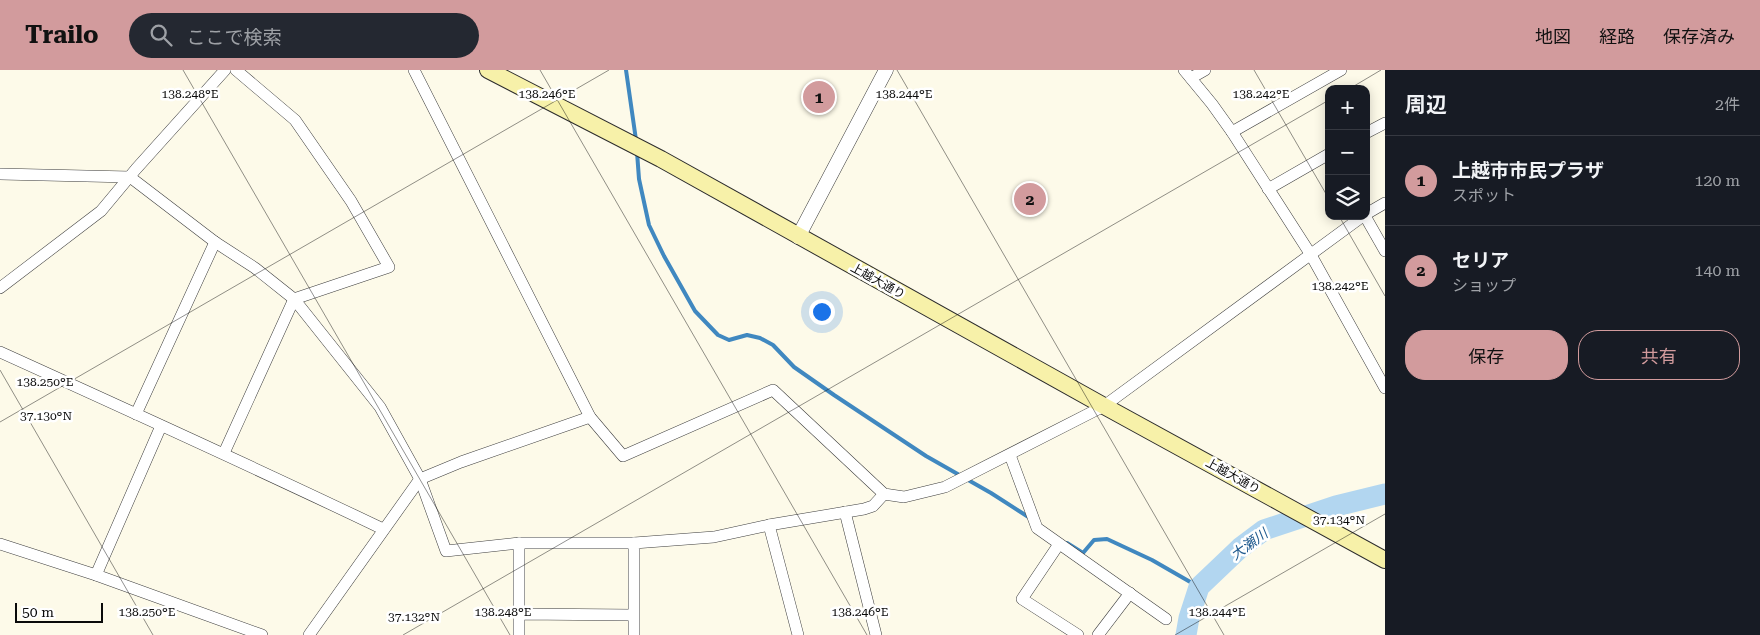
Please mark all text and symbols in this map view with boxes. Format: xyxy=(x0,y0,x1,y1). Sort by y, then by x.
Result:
search box xyxy=(129,13,479,58)
text: Trailo xyxy=(25,21,99,49)
icon: search xyxy=(147,21,175,49)
text: ここで検索 xyxy=(187,26,282,49)
text: 地図 xyxy=(1535,26,1571,47)
text: 経路 xyxy=(1599,26,1635,47)
text: 保存済み xyxy=(1663,26,1735,47)
pin: 1 xyxy=(803,78,835,116)
map controls xyxy=(1325,85,1370,220)
button: + xyxy=(1325,85,1370,130)
text: 138.248°E xyxy=(162,87,218,101)
text: 138.246°E xyxy=(519,87,575,101)
text: 138.244°E xyxy=(876,87,932,101)
text: 138.242°E xyxy=(1233,87,1289,101)
text: 周辺 xyxy=(1405,93,1447,117)
text: 2件 xyxy=(1715,95,1740,114)
button: − xyxy=(1325,130,1370,175)
text: 上越市市民プラザ xyxy=(1452,159,1604,182)
text: 1 xyxy=(1417,171,1425,190)
text: 120 m xyxy=(1694,171,1740,190)
button: layers xyxy=(1325,175,1370,220)
pin: 2 xyxy=(1014,180,1046,218)
text: スポット xyxy=(1452,186,1516,205)
text: セリア xyxy=(1452,249,1509,272)
street label: 上越大通り xyxy=(848,260,908,302)
text: 2 xyxy=(1417,261,1425,280)
text: 140 m xyxy=(1694,261,1740,280)
text: ショップ xyxy=(1452,276,1516,295)
text: 138.242°E xyxy=(1312,279,1368,293)
your location xyxy=(809,299,835,325)
button: 保存 xyxy=(1405,330,1568,380)
button: 共有 xyxy=(1578,330,1740,380)
text: 138.250°E xyxy=(17,375,73,389)
text: 37.130°N xyxy=(20,409,72,423)
street label: 上越大通り xyxy=(1203,455,1263,497)
text: 37.134°N xyxy=(1313,513,1365,527)
water label: 大瀬川 xyxy=(1227,524,1272,563)
scale bar xyxy=(15,600,102,623)
text: 50 m xyxy=(22,604,54,620)
text: 138.250°E xyxy=(119,605,175,619)
text: 138.248°E xyxy=(475,605,531,619)
text: 138.246°E xyxy=(832,605,888,619)
text: 138.244°E xyxy=(1189,605,1245,619)
text: 37.132°N xyxy=(388,610,440,624)

